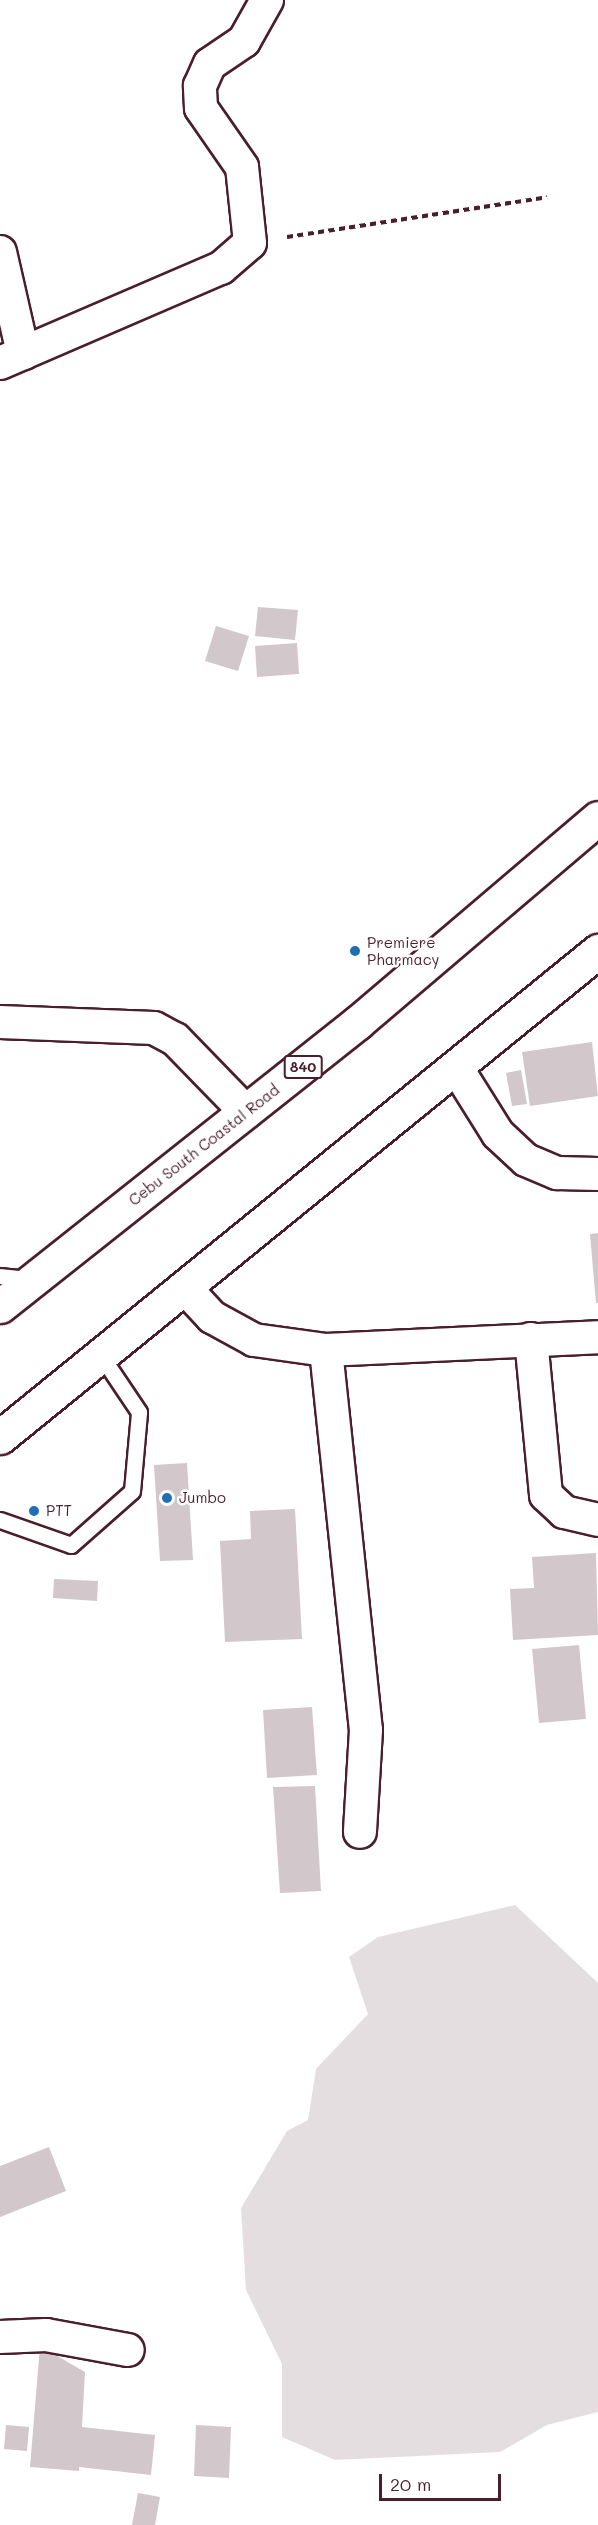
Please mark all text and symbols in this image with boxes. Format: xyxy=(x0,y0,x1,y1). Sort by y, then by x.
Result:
place label: Premiere Pharmacy xyxy=(367,933,439,968)
marker: Premiere Pharmacy xyxy=(348,944,362,958)
road number: 840 xyxy=(284,1056,322,1078)
street label: Cebu South Coastal Road xyxy=(125,1081,283,1209)
place label: Jumbo xyxy=(179,1489,226,1507)
marker: Jumbo xyxy=(160,1491,174,1505)
place label: PTT xyxy=(46,1502,72,1520)
marker: PTT xyxy=(27,1504,41,1518)
scale bar xyxy=(382,2462,504,2500)
text: 20 m xyxy=(390,2472,431,2496)

